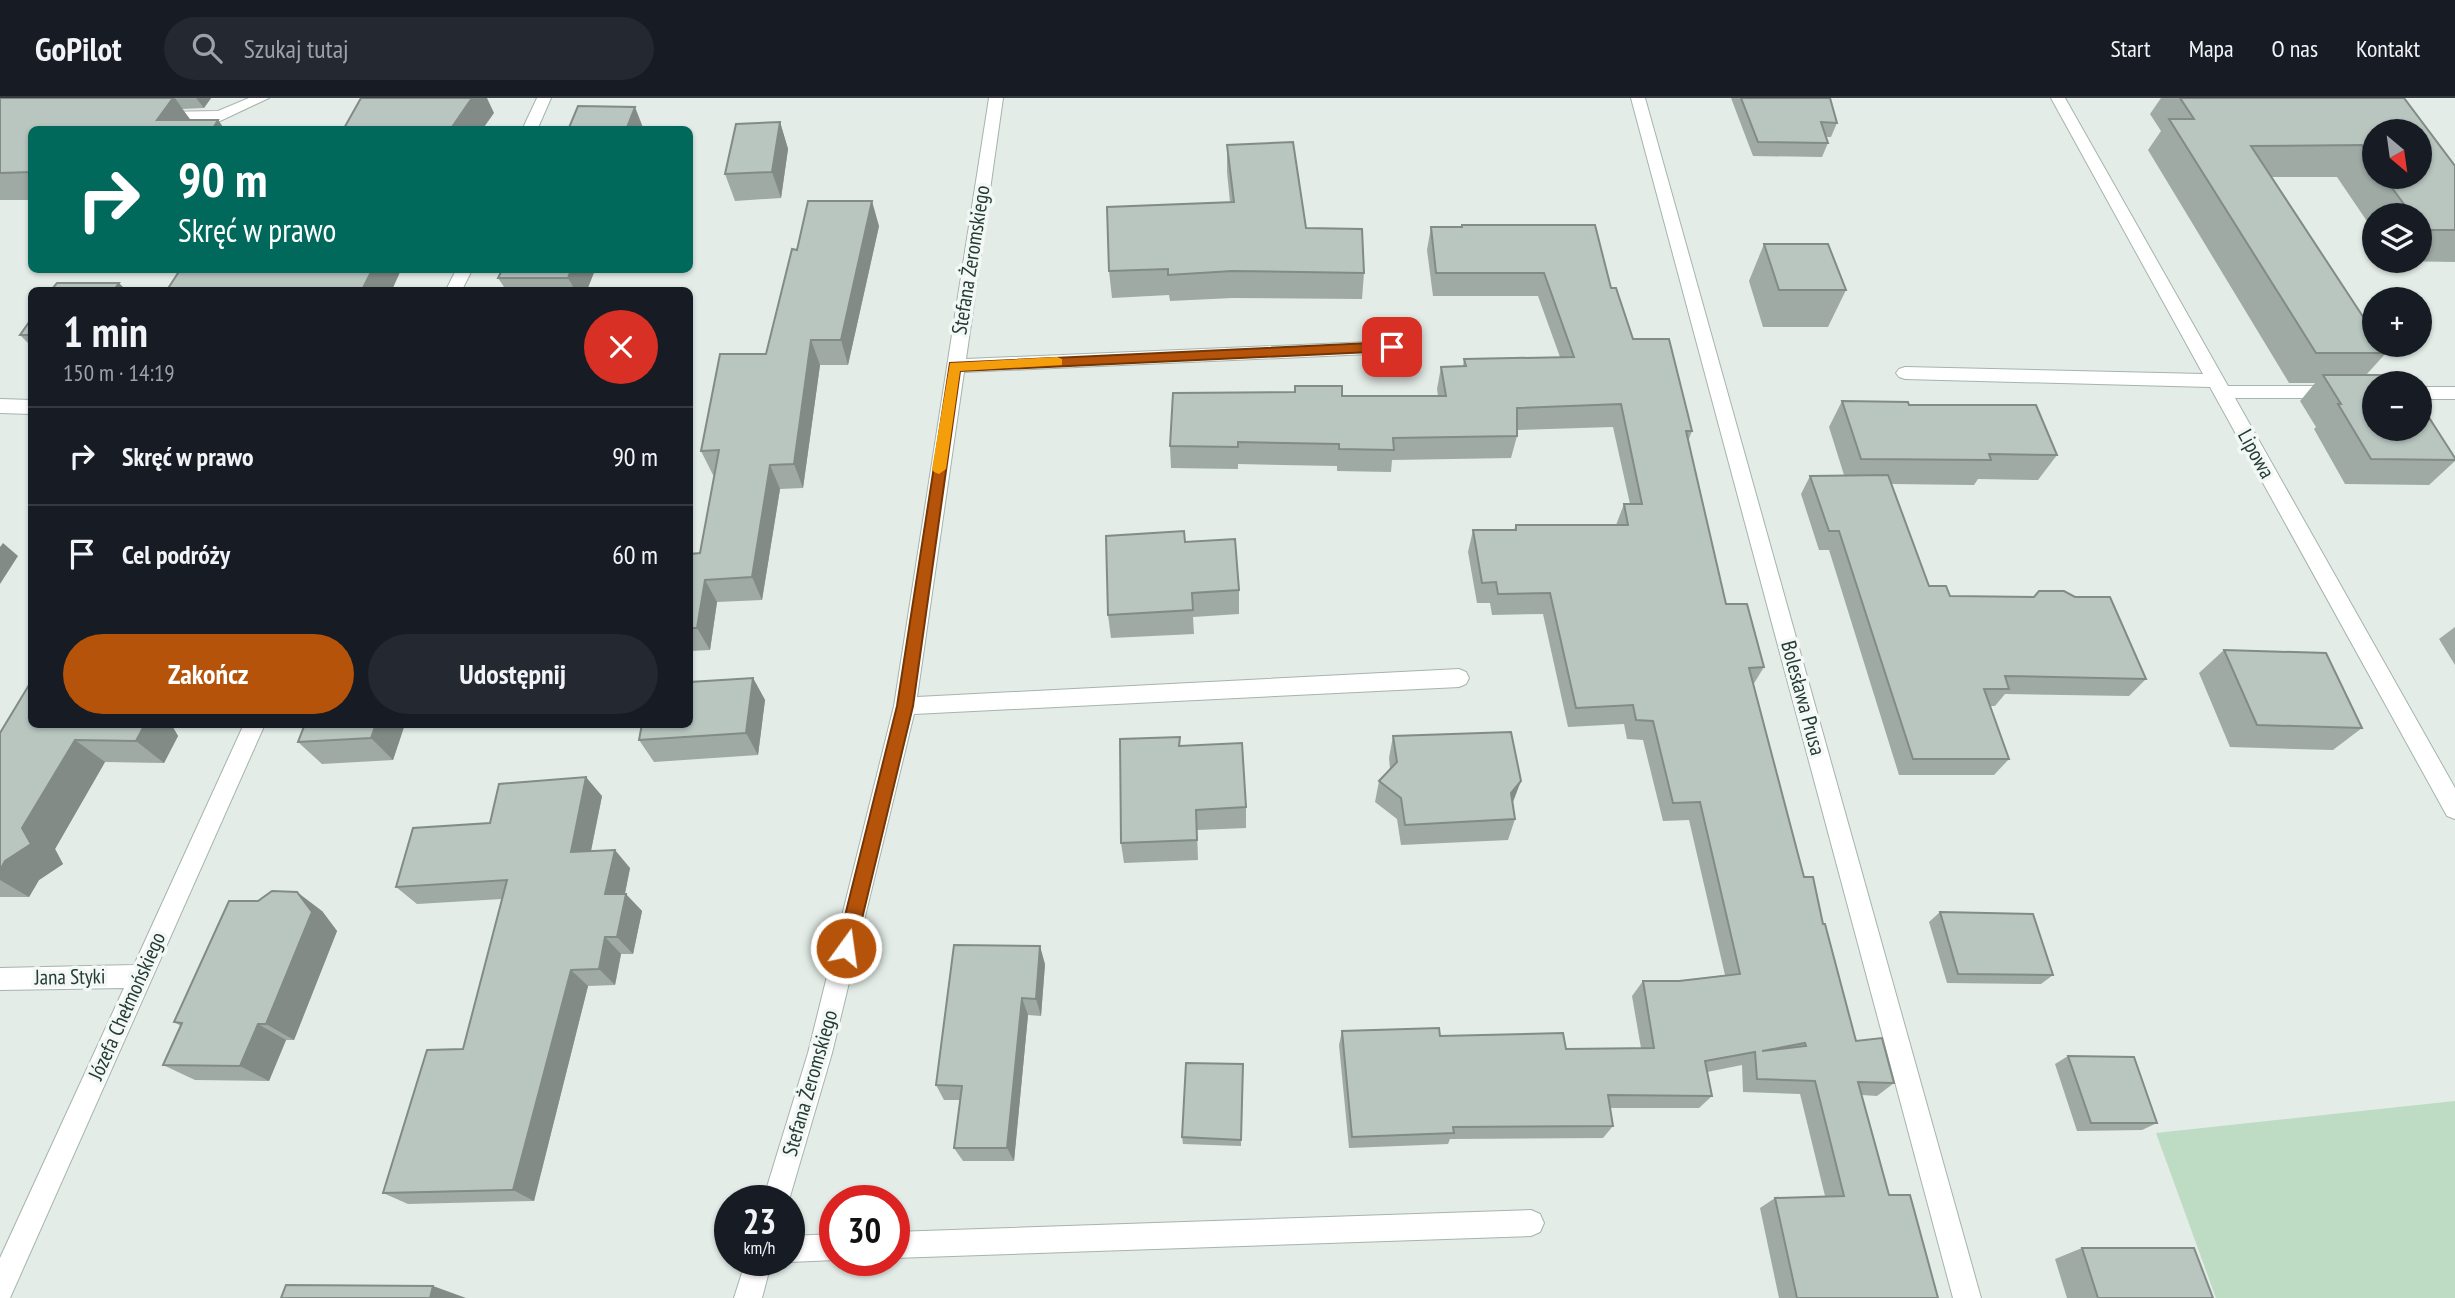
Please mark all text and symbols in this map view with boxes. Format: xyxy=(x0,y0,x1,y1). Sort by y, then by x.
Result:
search box xyxy=(164,17,654,80)
text: GoPilot xyxy=(35,27,122,70)
icon: search xyxy=(188,29,226,67)
text: Szukaj tutaj xyxy=(244,32,349,65)
text: Start xyxy=(2110,33,2151,64)
text: Mapa xyxy=(2189,33,2234,64)
text: O nas xyxy=(2272,33,2318,64)
text: Kontakt xyxy=(2356,33,2420,64)
north arrow xyxy=(2362,119,2432,189)
map controls xyxy=(2362,119,2432,441)
text: 90 m xyxy=(178,147,267,211)
icon: right xyxy=(63,154,154,245)
street label: Stefana Żeromskiego xyxy=(945,183,996,337)
button: layers xyxy=(2362,203,2432,273)
text: Skręć w prawo xyxy=(178,209,336,251)
button: + xyxy=(2362,287,2432,357)
text: 1 min xyxy=(63,304,148,359)
button: close xyxy=(584,310,658,384)
pin xyxy=(1362,317,1422,377)
icon: arrive xyxy=(1373,328,1411,366)
text: 150 m · 14:19 xyxy=(63,358,175,387)
button: − xyxy=(2362,371,2432,441)
street label: Lipowa xyxy=(2232,424,2281,483)
icon: right xyxy=(63,437,101,475)
text: Skręć w prawo xyxy=(122,440,253,473)
text: 90 m xyxy=(612,440,658,473)
icon: arrive xyxy=(63,535,101,573)
text: Cel podróży xyxy=(122,538,230,571)
text: 60 m xyxy=(612,538,658,571)
button: Zakończ xyxy=(63,634,354,714)
button: Udostępnij xyxy=(368,634,658,714)
street label: Bolesława Prusa xyxy=(1775,638,1832,758)
position arrow xyxy=(809,911,883,985)
street label: Józefa Chełmońskiego xyxy=(81,928,171,1085)
street label: Jana Styki xyxy=(33,962,106,991)
street label: Stefana Żeromskiego xyxy=(776,1007,843,1159)
speed limit sign: 30 xyxy=(819,1185,910,1276)
text: 23 xyxy=(743,1198,776,1244)
text: km/h xyxy=(744,1236,775,1259)

